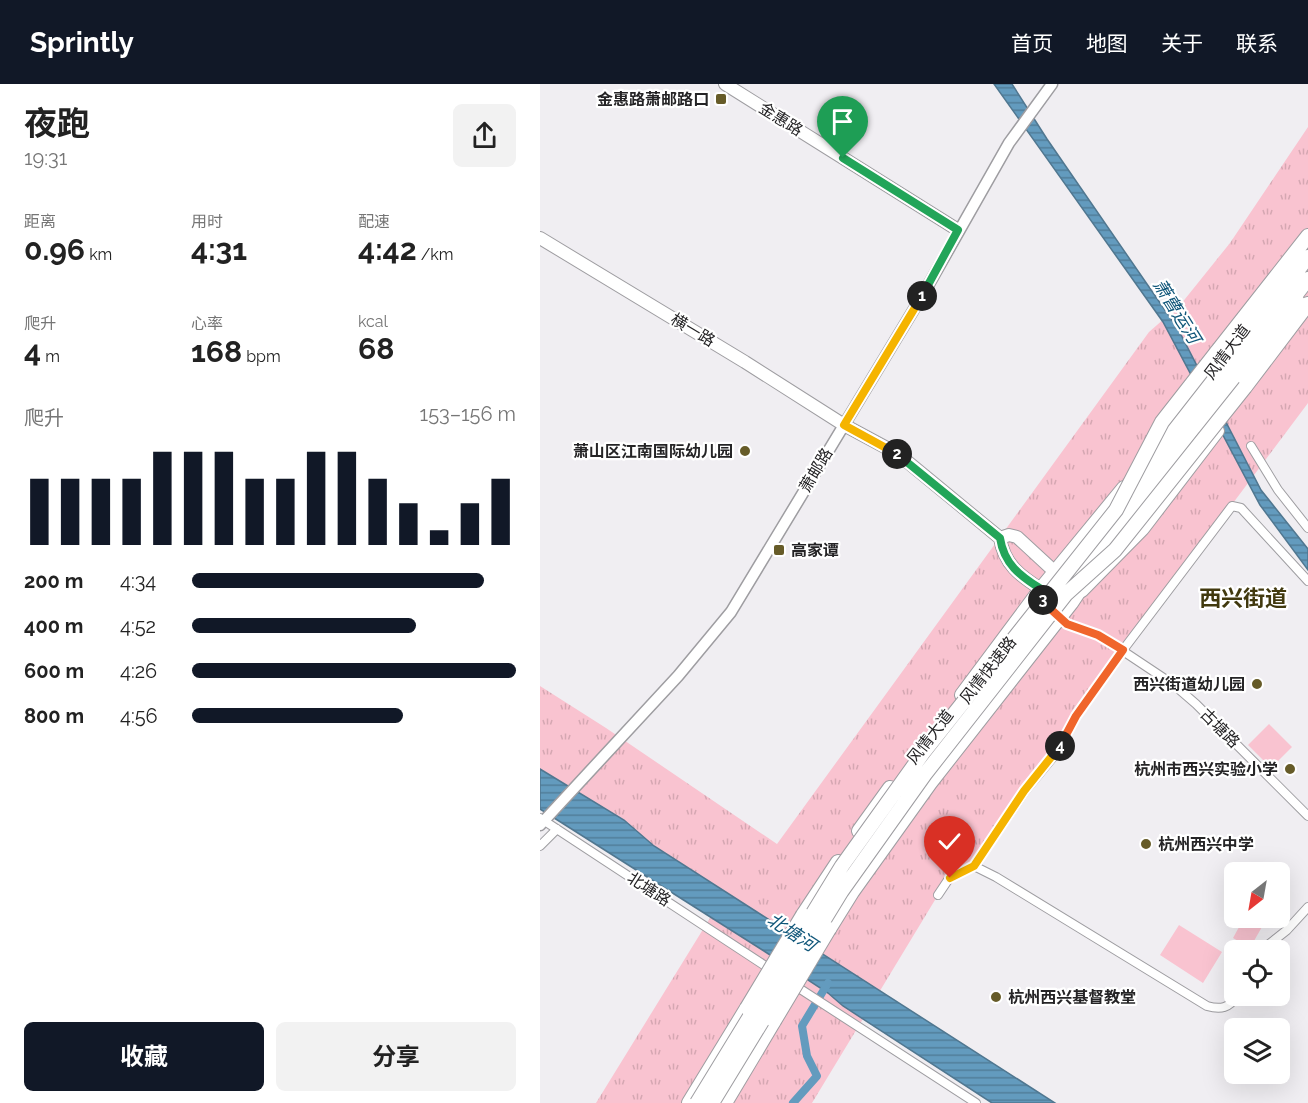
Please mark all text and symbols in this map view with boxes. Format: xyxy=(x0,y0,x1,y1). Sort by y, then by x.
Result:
text: Sprintly xyxy=(30,26,134,59)
text: 首页 xyxy=(1011,31,1053,56)
text: 地图 xyxy=(1086,31,1128,56)
text: 关于 xyxy=(1161,31,1203,56)
text: 联系 xyxy=(1236,31,1278,56)
place label: 金惠路萧邮路口 xyxy=(597,90,709,109)
marker: 金惠路萧邮路口 xyxy=(714,92,728,106)
pin xyxy=(817,96,868,158)
street label: 金惠路 xyxy=(756,98,806,140)
text: 夜跑 xyxy=(24,104,90,143)
button: share xyxy=(453,104,516,167)
icon: arrive xyxy=(826,105,859,138)
text: 19:31 xyxy=(24,146,67,170)
text: 距离 xyxy=(24,212,56,231)
text: 用时 xyxy=(191,212,223,231)
text: 配速 xyxy=(358,212,390,231)
text: 0.96 xyxy=(24,232,85,267)
text: 4:31 xyxy=(191,232,247,267)
text: 4:42 xyxy=(358,232,417,267)
text: km xyxy=(85,245,112,264)
text: /km xyxy=(417,245,454,264)
water label: 萧曹运河 xyxy=(1149,275,1207,350)
pin: 1 xyxy=(907,281,937,311)
text: 1 xyxy=(918,286,926,305)
street label: 横一路 xyxy=(668,309,718,351)
text: kcal xyxy=(358,312,388,331)
text: 爬升 xyxy=(24,314,56,333)
text: 心率 xyxy=(191,314,223,333)
street label: 风情大道 xyxy=(1200,321,1254,383)
text: 68 xyxy=(358,331,394,366)
text: 4 xyxy=(24,334,41,369)
text: 168 xyxy=(191,334,242,369)
text: m xyxy=(41,347,60,366)
text: bpm xyxy=(242,347,281,366)
text: 153–156 m xyxy=(420,402,516,426)
text: 爬升 xyxy=(24,406,64,430)
pin: 2 xyxy=(882,439,912,469)
place label: 萧山区江南国际幼儿园 xyxy=(573,442,733,461)
marker: 萧山区江南国际幼儿园 xyxy=(738,444,752,458)
text: 2 xyxy=(892,444,902,463)
street label: 萧邮路 xyxy=(795,445,837,495)
place label: 高家谭 xyxy=(791,541,839,560)
marker: 高家谭 xyxy=(772,543,786,557)
text: 200 m xyxy=(24,569,83,593)
text: 4:34 xyxy=(120,569,156,593)
pin: 3 xyxy=(1028,585,1058,615)
district label: 西兴街道 xyxy=(1199,585,1287,611)
text: 3 xyxy=(1039,590,1047,609)
text: 400 m xyxy=(24,614,83,638)
text: 4:52 xyxy=(120,614,156,638)
street label: 风情快速路 xyxy=(956,633,1020,707)
text: 600 m xyxy=(24,659,84,683)
text: 4:26 xyxy=(120,659,157,683)
place label: 西兴街道幼儿园 xyxy=(1133,675,1245,694)
marker: 西兴街道幼儿园 xyxy=(1250,677,1264,691)
text: 800 m xyxy=(24,704,84,728)
text: 4:56 xyxy=(120,704,158,728)
street label: 古塘路 xyxy=(1196,704,1244,752)
street label: 风情大道 xyxy=(903,706,957,768)
pin: 4 xyxy=(1045,731,1075,761)
text: 4 xyxy=(1055,736,1065,755)
place label: 杭州市西兴实验小学 xyxy=(1134,760,1278,779)
marker: 杭州市西兴实验小学 xyxy=(1283,762,1297,776)
pin xyxy=(924,816,975,878)
icon: check xyxy=(933,825,966,858)
place label: 杭州西兴中学 xyxy=(1158,835,1254,854)
marker: 杭州西兴中学 xyxy=(1139,837,1153,851)
north arrow xyxy=(1224,862,1290,928)
map controls xyxy=(1224,862,1290,1084)
street label: 北塘路 xyxy=(624,868,674,910)
water label: 北塘河 xyxy=(764,908,823,957)
button: locate xyxy=(1224,940,1290,1006)
place label: 杭州西兴基督教堂 xyxy=(1008,988,1136,1007)
marker: 杭州西兴基督教堂 xyxy=(989,990,1003,1004)
button: layers xyxy=(1224,1018,1290,1084)
button: 收藏 xyxy=(24,1022,264,1091)
button: 分享 xyxy=(276,1022,516,1091)

